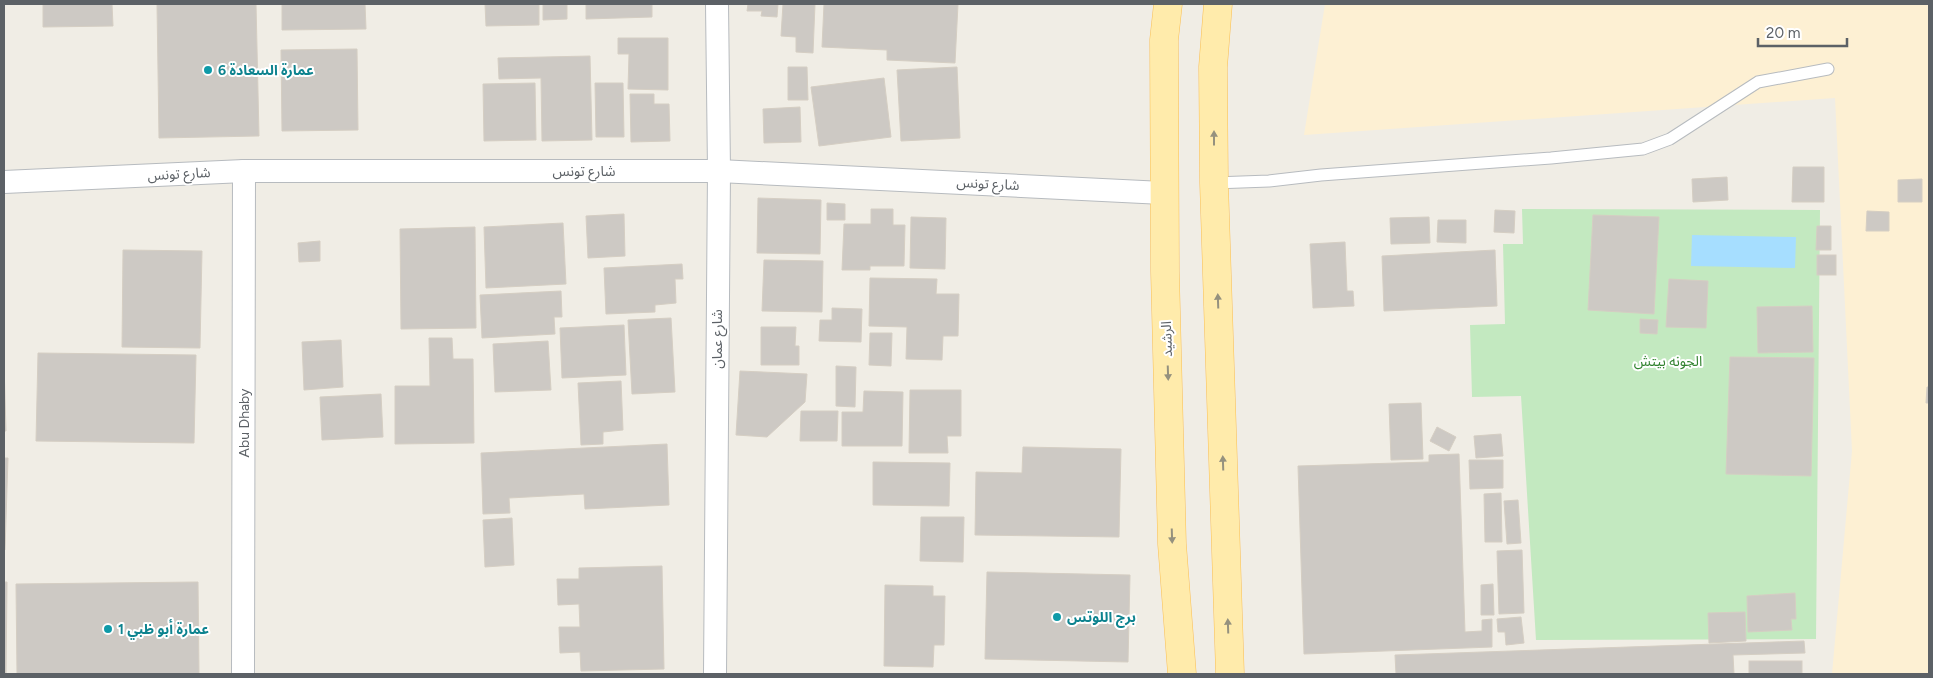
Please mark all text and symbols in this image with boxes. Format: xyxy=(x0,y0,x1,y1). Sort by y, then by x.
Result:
scale bar xyxy=(1758,15,1847,47)
text: 20 m xyxy=(1766,24,1800,42)
place label: عمارة السعادة 6 xyxy=(218,62,314,79)
marker: عمارة السعادة 6 xyxy=(202,64,214,76)
one-way arrow xyxy=(1210,130,1218,146)
street label: شارع تونس xyxy=(552,163,616,182)
street label: شارع تونس xyxy=(147,164,211,186)
street label: شارع تونس xyxy=(956,174,1020,196)
one-way arrow xyxy=(1214,292,1222,308)
street label: شارع عمان xyxy=(709,309,728,369)
street label: الرشيد xyxy=(1158,321,1176,357)
park label: الجونه بيتش xyxy=(1634,353,1702,370)
one-way arrow xyxy=(1164,366,1172,382)
street label: Abu Dhaby xyxy=(236,388,253,457)
one-way arrow xyxy=(1219,455,1227,471)
one-way arrow xyxy=(1169,528,1177,544)
place label: برج اللوتس xyxy=(1067,609,1136,628)
marker: برج اللوتس xyxy=(1051,611,1063,623)
one-way arrow xyxy=(1224,617,1232,633)
place label: عمارة أبو ظبي 1 xyxy=(118,619,209,640)
marker: عمارة أبو ظبي 1 xyxy=(102,623,114,635)

